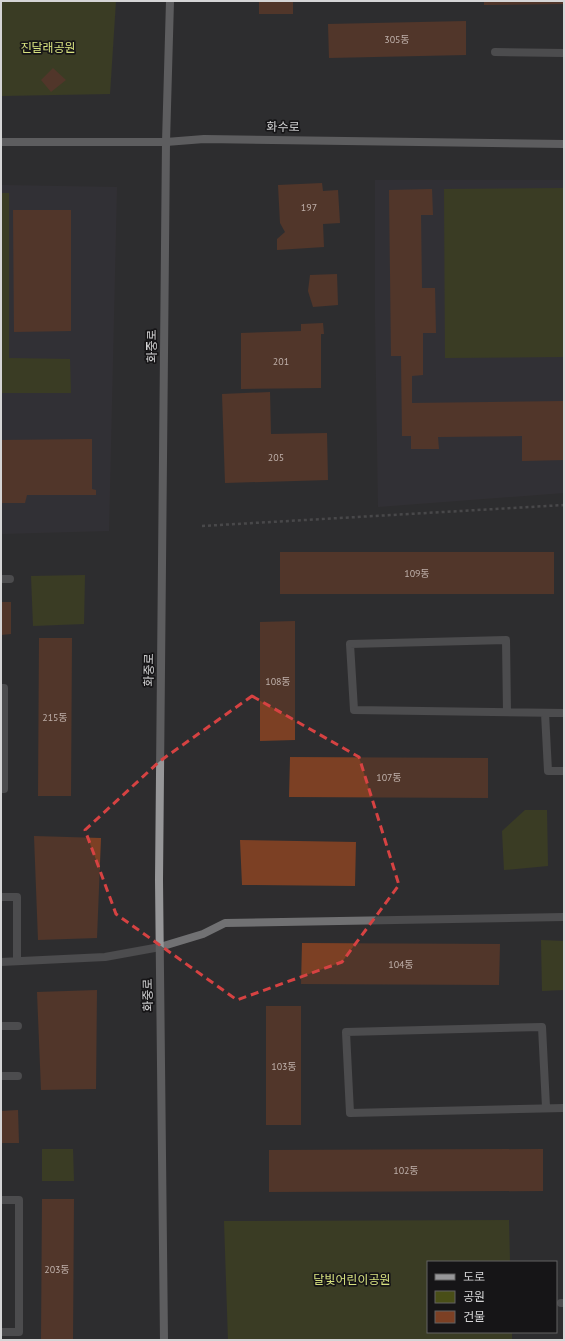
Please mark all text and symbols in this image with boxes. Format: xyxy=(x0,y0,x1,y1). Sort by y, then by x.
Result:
house number: 305동 xyxy=(384,33,410,46)
park label: 진달래공원 xyxy=(20,40,76,55)
street label: 화수로 xyxy=(266,119,300,134)
house number: 197 xyxy=(301,201,317,214)
street label: 화중로 xyxy=(144,329,159,363)
house number: 201 xyxy=(273,355,289,368)
house number: 205 xyxy=(268,451,284,464)
house number: 109동 xyxy=(404,567,430,580)
street label: 화중로 xyxy=(141,653,156,687)
house number: 108동 xyxy=(265,675,291,688)
house number: 215동 xyxy=(42,711,68,724)
house number: 107동 xyxy=(376,771,402,784)
house number: 104동 xyxy=(388,958,414,971)
street label: 화중로 xyxy=(140,978,155,1012)
house number: 103동 xyxy=(271,1060,297,1073)
house number: 102동 xyxy=(393,1164,419,1177)
legend xyxy=(427,1261,557,1333)
house number: 203동 xyxy=(44,1263,70,1276)
text: 도로 xyxy=(463,1269,485,1284)
park label: 달빛어린이공원 xyxy=(313,1272,391,1287)
text: 공원 xyxy=(463,1289,485,1304)
text: 건물 xyxy=(463,1309,485,1324)

